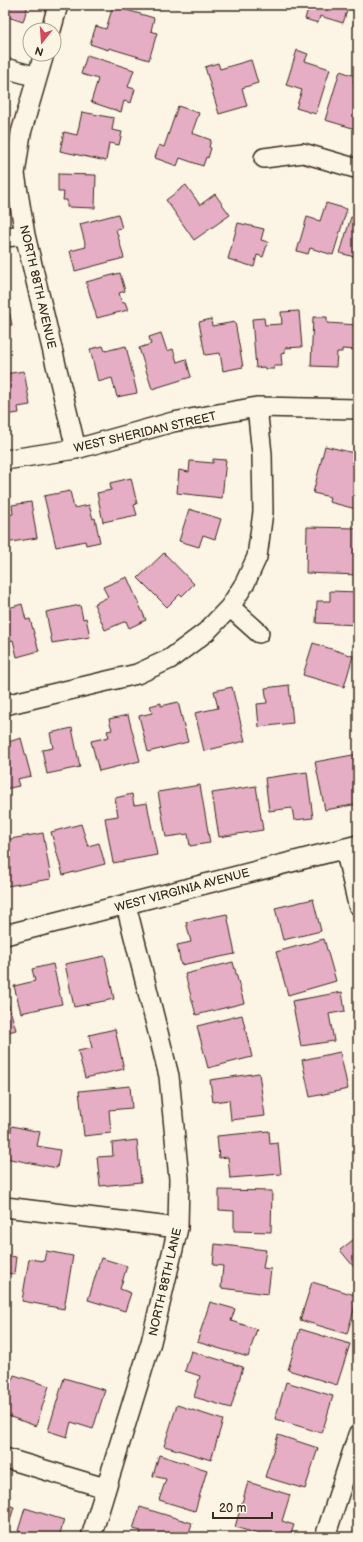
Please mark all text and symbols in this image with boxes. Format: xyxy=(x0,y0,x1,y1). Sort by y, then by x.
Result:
north arrow xyxy=(22,22,62,62)
text: N xyxy=(33,44,45,59)
street label: NORTH 88TH AVENUE xyxy=(16,224,59,351)
street label: WEST SHERIDAN STREET xyxy=(72,409,219,456)
street label: WEST VIRGINIA AVENUE xyxy=(113,865,251,916)
street label: NORTH 88TH LANE xyxy=(146,1227,185,1338)
scale bar xyxy=(213,1494,272,1520)
text: 20 m xyxy=(219,1501,246,1516)

